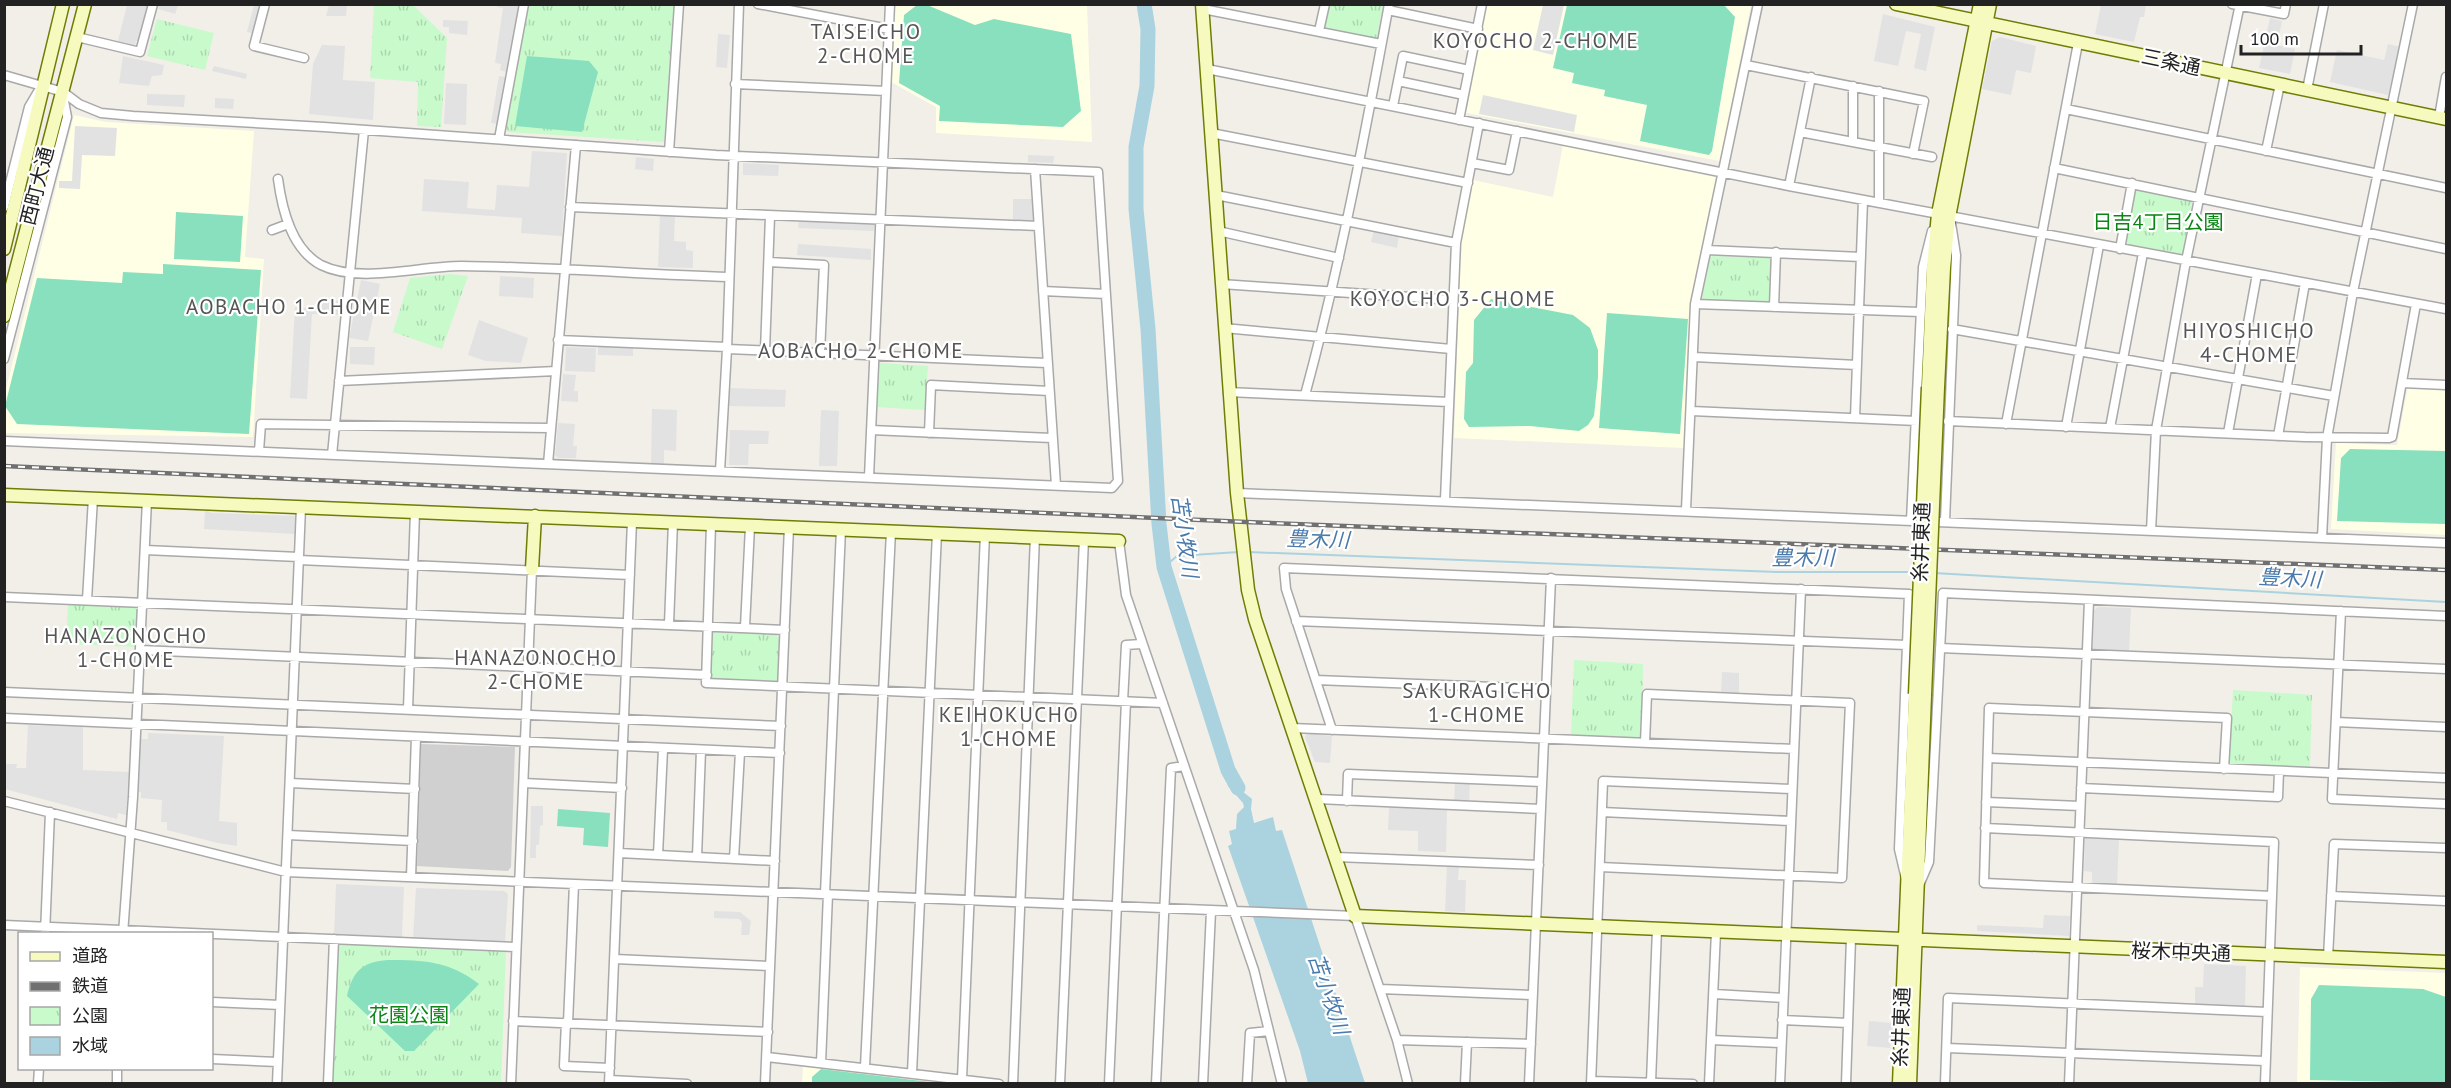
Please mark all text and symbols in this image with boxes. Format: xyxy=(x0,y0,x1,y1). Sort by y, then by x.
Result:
district label: TAISEICHO 2-CHOME xyxy=(810,18,922,69)
scale bar xyxy=(2241,18,2361,56)
district label: KOYOCHO 2-CHOME xyxy=(1433,27,1639,54)
text: 100 m xyxy=(2250,27,2299,50)
street label: 三条通 xyxy=(2139,43,2203,81)
street label: 西町大通 xyxy=(15,144,59,228)
park label: 日吉4丁目公園 xyxy=(2093,209,2223,235)
district label: KOYOCHO 3-CHOME xyxy=(1350,285,1556,312)
district label: AOBACHO 1-CHOME xyxy=(186,293,392,320)
district label: HIYOSHICHO 4-CHOME xyxy=(2183,317,2315,368)
district label: AOBACHO 2-CHOME xyxy=(758,337,964,364)
water label: 苫小牧川 xyxy=(1166,493,1204,581)
street label: 糸井東通 xyxy=(1907,502,1935,582)
water label: 豊木川 xyxy=(1286,524,1352,554)
water label: 豊木川 xyxy=(1772,544,1836,571)
water label: 豊木川 xyxy=(2258,563,2324,593)
district label: HANAZONOCHO 1-CHOME xyxy=(44,622,208,673)
district label: HANAZONOCHO 2-CHOME xyxy=(454,644,618,695)
district label: SAKURAGICHO 1-CHOME xyxy=(1402,677,1552,728)
district label: KEIHOKUCHO 1-CHOME xyxy=(939,701,1079,752)
legend xyxy=(18,932,213,1070)
street label: 桜木中央通 xyxy=(2131,937,2231,967)
text: 道路 xyxy=(72,944,108,967)
water label: 苫小牧川 xyxy=(1303,950,1356,1040)
text: 鉄道 xyxy=(72,974,108,997)
street label: 糸井東通 xyxy=(1887,987,1915,1067)
park label: 花園公園 xyxy=(369,1002,449,1028)
text: 公園 xyxy=(72,1004,108,1027)
text: 水域 xyxy=(72,1034,108,1057)

